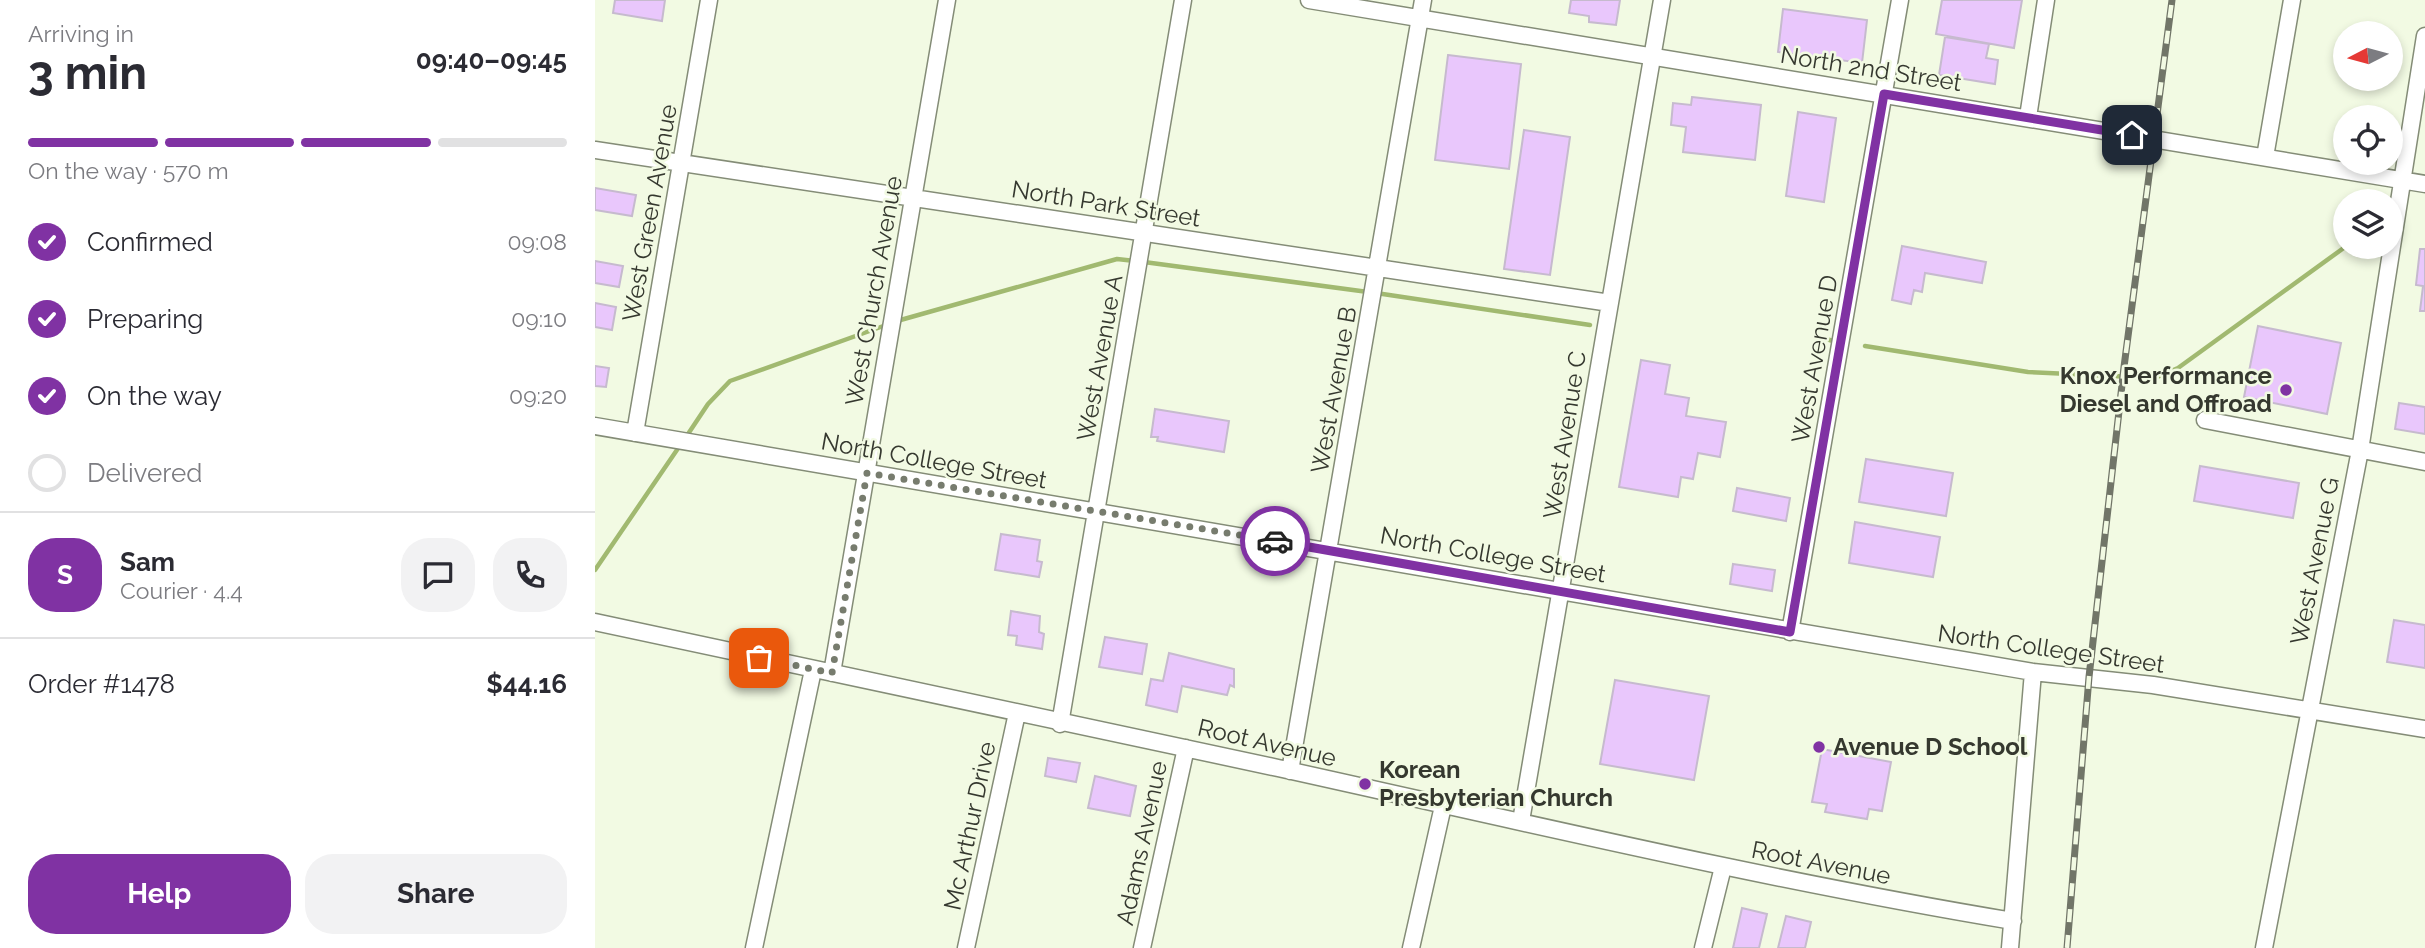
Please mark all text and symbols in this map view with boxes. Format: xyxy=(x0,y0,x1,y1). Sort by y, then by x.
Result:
text: Arriving in xyxy=(28,20,134,47)
north arrow xyxy=(2333,21,2403,91)
map controls xyxy=(2333,21,2403,259)
street label: North 2nd Street xyxy=(1778,40,1964,97)
text: 09:40–09:45 xyxy=(416,45,567,75)
text: 3 min xyxy=(28,46,147,100)
street label: West Green Avenue xyxy=(616,102,683,324)
pin xyxy=(2102,105,2162,165)
button: locate xyxy=(2333,105,2403,175)
icon: home xyxy=(2113,116,2151,154)
text: On the way · 570 m xyxy=(28,157,229,184)
street label: West Church Avenue xyxy=(839,174,908,408)
street label: North Park Street xyxy=(1010,174,1203,233)
button: layers xyxy=(2333,189,2403,259)
icon: check xyxy=(28,223,66,261)
text: Confirmed xyxy=(87,227,213,257)
text: 09:08 xyxy=(507,228,567,255)
street label: West Avenue A xyxy=(1071,272,1128,443)
street label: West Avenue D xyxy=(1785,273,1844,445)
icon: check xyxy=(28,300,66,338)
text: Preparing xyxy=(87,304,203,334)
street label: West Avenue B xyxy=(1305,304,1362,476)
text: 09:10 xyxy=(511,305,567,332)
street label: West Avenue C xyxy=(1537,349,1592,521)
place label: Knox Performance Diesel and Offroad xyxy=(2059,361,2272,418)
icon: check xyxy=(28,377,66,415)
text: On the way xyxy=(87,381,222,411)
text: 09:20 xyxy=(509,382,567,409)
marker: Knox Performance Diesel and Offroad xyxy=(2278,382,2294,398)
street label: North College Street xyxy=(819,426,1049,495)
text: Delivered xyxy=(87,458,202,488)
street label: West Avenue G xyxy=(2284,475,2345,647)
courier xyxy=(1240,506,1310,576)
street label: North College Street xyxy=(1378,520,1608,589)
icon: car xyxy=(1256,522,1294,560)
button: chat xyxy=(401,538,475,612)
button: phone xyxy=(493,538,567,612)
text: Sam xyxy=(120,547,175,577)
text: S xyxy=(57,560,73,590)
text: Courier · 4.4 xyxy=(120,577,243,604)
street label: North College Street xyxy=(1936,618,2166,679)
pin xyxy=(729,628,789,688)
icon: bag xyxy=(740,639,778,677)
text: Order #1478 xyxy=(28,669,175,699)
text: $44.16 xyxy=(486,669,567,699)
street label: Root Avenue xyxy=(1195,712,1339,773)
place label: Avenue D School xyxy=(1833,732,2028,761)
street label: Mc Arthur Drive xyxy=(937,739,1002,913)
marker: Avenue D School xyxy=(1811,739,1827,755)
place label: Korean Presbyterian Church xyxy=(1379,755,1613,812)
street label: Adams Avenue xyxy=(1110,758,1173,928)
marker: Korean Presbyterian Church xyxy=(1357,776,1373,792)
street label: Root Avenue xyxy=(1749,835,1893,890)
button: Help xyxy=(28,854,291,934)
button: Share xyxy=(305,854,567,934)

